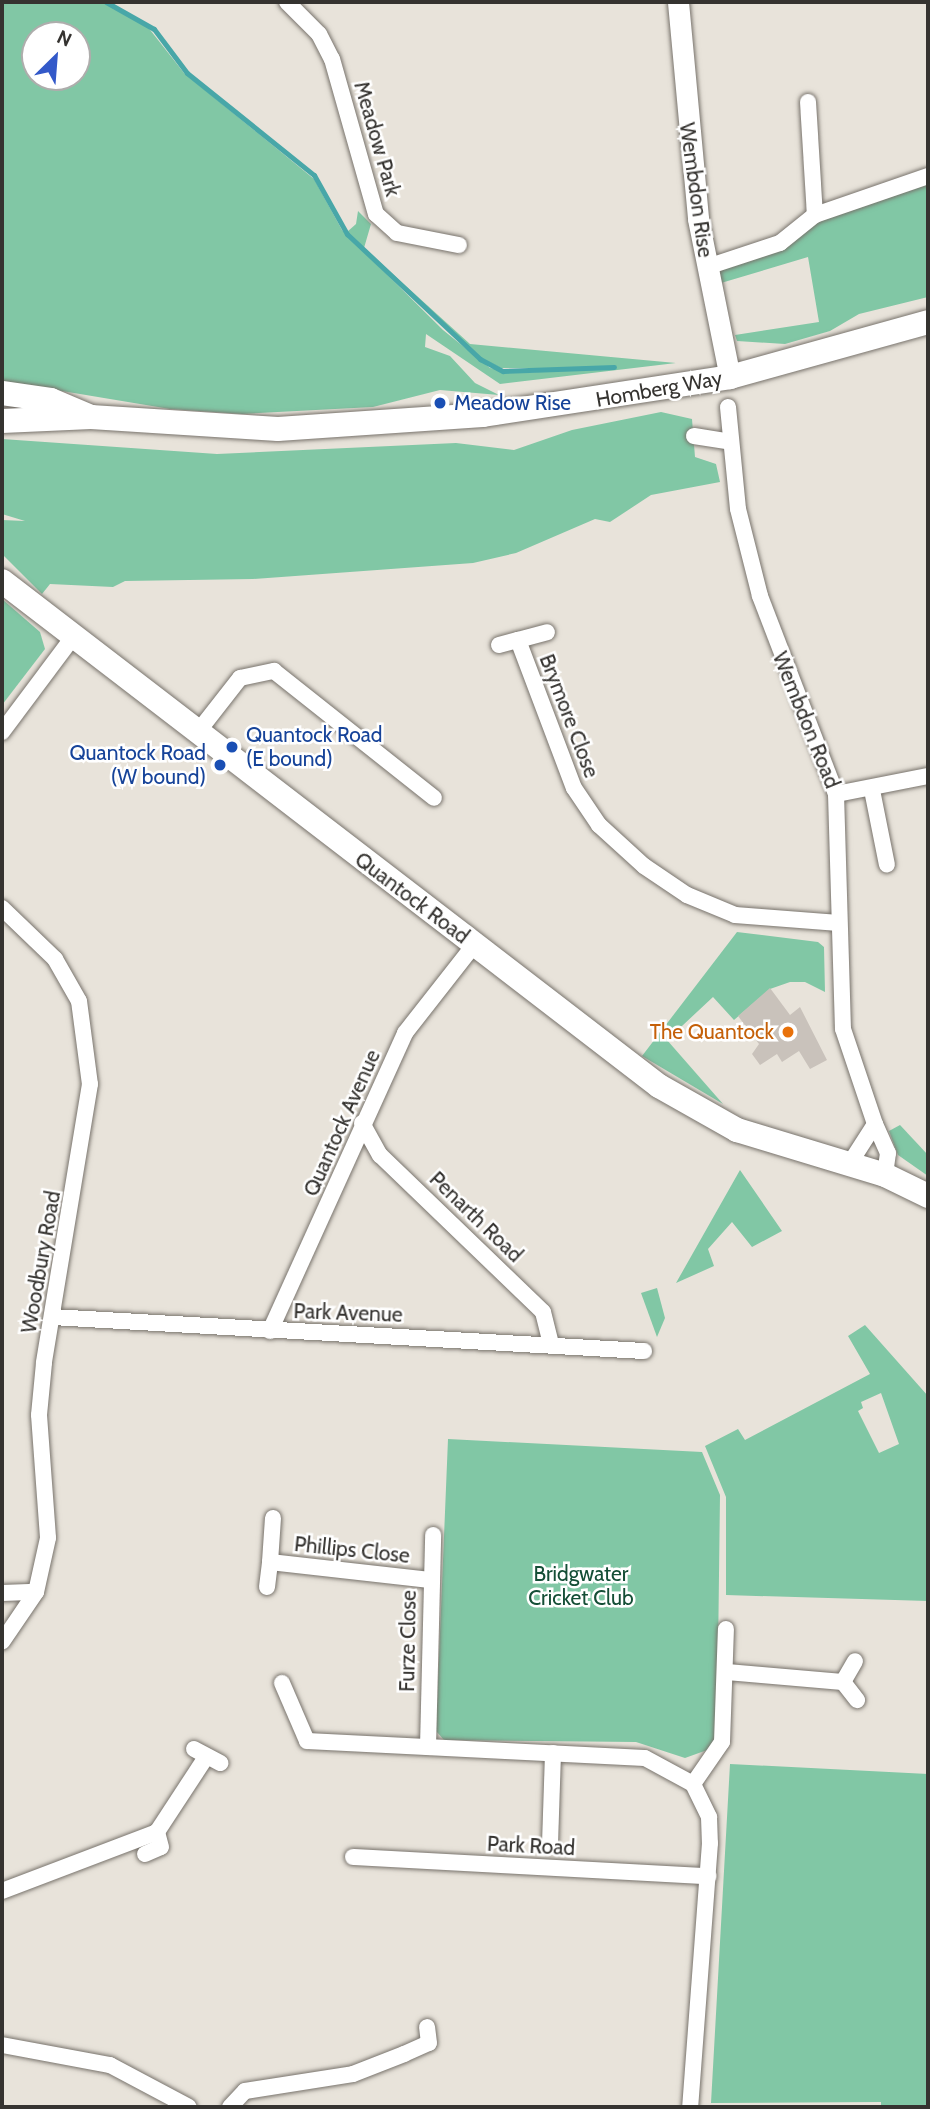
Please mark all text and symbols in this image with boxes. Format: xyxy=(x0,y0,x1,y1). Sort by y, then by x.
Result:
north arrow xyxy=(21,21,91,91)
text: N xyxy=(53,25,75,52)
street label: Meadow Park xyxy=(349,79,405,199)
street label: Wembdon Rise xyxy=(674,121,718,259)
street label: Homberg Way xyxy=(594,365,724,413)
place label: Meadow Rise xyxy=(454,390,571,416)
marker: Meadow Rise xyxy=(432,395,448,411)
street label: Wembdon Road xyxy=(767,648,845,792)
street label: Brymore Close xyxy=(534,651,604,781)
place label: Quantock Road (E bound) xyxy=(246,722,382,772)
marker: Quantock Road (E bound) xyxy=(224,739,240,755)
place label: Quantock Road (W bound) xyxy=(70,740,206,790)
marker: Quantock Road (W bound) xyxy=(212,757,228,773)
street label: Quantock Road xyxy=(350,847,474,949)
place label: The Quantock xyxy=(650,1019,774,1045)
marker: The Quantock xyxy=(780,1024,796,1040)
street label: Quantock Avenue xyxy=(298,1046,386,1200)
street label: Penarth Road xyxy=(424,1166,528,1268)
street label: Woodbury Road xyxy=(16,1189,66,1335)
street label: Park Avenue xyxy=(293,1299,403,1327)
street label: Phillips Close xyxy=(293,1531,411,1569)
park label: Bridgwater Cricket Club xyxy=(528,1561,634,1611)
street label: Furze Close xyxy=(395,1590,421,1692)
street label: Park Road xyxy=(486,1831,576,1861)

